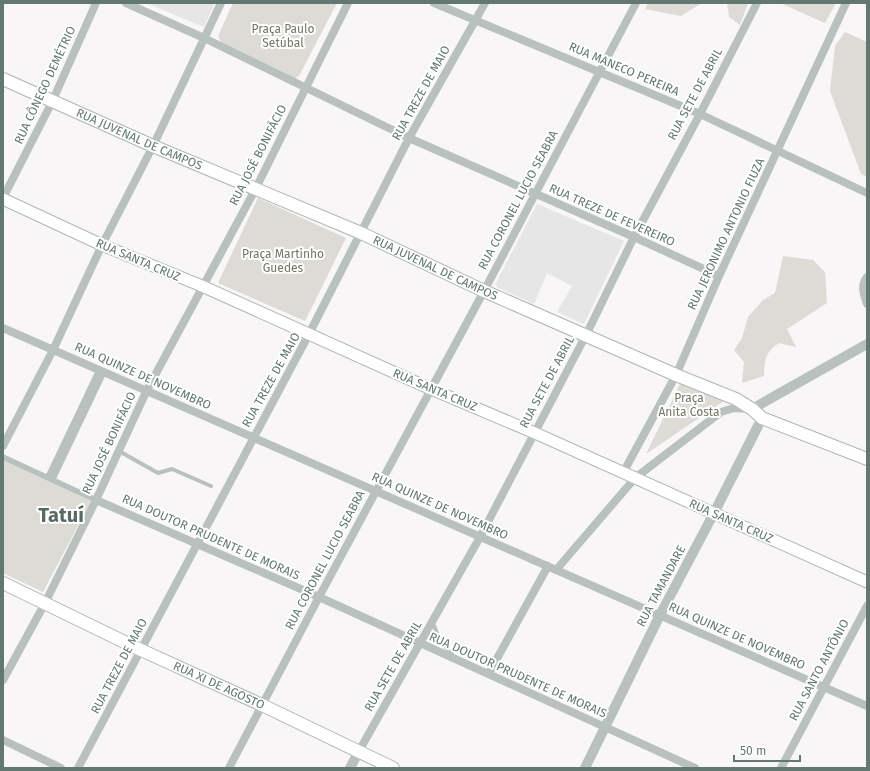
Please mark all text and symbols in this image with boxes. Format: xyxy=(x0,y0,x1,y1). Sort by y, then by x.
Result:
park label: Praça Paulo Setúbal xyxy=(251,22,315,50)
street label: RUA CÔNEGO DEMÉTRIO xyxy=(11,23,79,146)
street label: RUA MANECO PEREIRA xyxy=(567,39,681,99)
street label: RUA TREZE DE MAIO xyxy=(389,43,453,143)
street label: RUA SETE DE ABRIL xyxy=(665,46,725,142)
street label: RUA JOSÉ BONIFÁCIO xyxy=(226,102,289,208)
street label: RUA JUVENAL DE CAMPOS xyxy=(74,106,205,173)
street label: RUA CORONEL LUCIO SEABRA xyxy=(475,128,561,272)
street label: RUA JERONIMO ANTONIO FIUZA xyxy=(685,156,767,312)
street label: RUA TREZE DE FEVEREIRO xyxy=(547,181,677,249)
street label: RUA JUVENAL DE CAMPOS xyxy=(371,233,500,303)
street label: RUA SANTA CRUZ xyxy=(94,236,182,284)
park label: Praça Martinho Guedes xyxy=(242,247,324,275)
street label: RUA TREZE DE MAIO xyxy=(239,330,303,430)
street label: RUA SETE DE ABRIL xyxy=(517,334,577,430)
street label: RUA QUINZE DE NOVEMBRO xyxy=(73,340,213,412)
street label: RUA SANTA CRUZ xyxy=(391,366,479,414)
street label: RUA JOSÉ BONIFÁCIO xyxy=(78,389,139,496)
park label: Praça Anita Costa xyxy=(658,391,720,419)
street label: RUA QUINZE DE NOVEMBRO xyxy=(370,470,510,542)
street label: RUA CORONEL LUCIO SEABRA xyxy=(282,488,368,632)
street label: RUA DOUTOR PRUDENTE DE MORAIS xyxy=(120,491,302,583)
street label: RUA SANTA CRUZ xyxy=(687,496,775,546)
district label: Tatuí xyxy=(38,503,84,527)
street label: RUA TAMANDARE xyxy=(634,543,688,629)
street label: RUA QUINZE DE NOVEMBRO xyxy=(667,600,807,672)
street label: RUA TREZE DE MAIO xyxy=(88,616,150,716)
street label: RUA SANTO ANTÔNIO xyxy=(785,616,852,723)
street label: RUA SETE DE ABRIL xyxy=(361,618,425,714)
street label: RUA DOUTOR PRUDENTE DE MORAIS xyxy=(427,629,609,721)
street label: RUA XI DE AGOSTO xyxy=(171,659,267,712)
scale bar xyxy=(734,737,800,763)
text: 50 m xyxy=(740,744,766,758)

